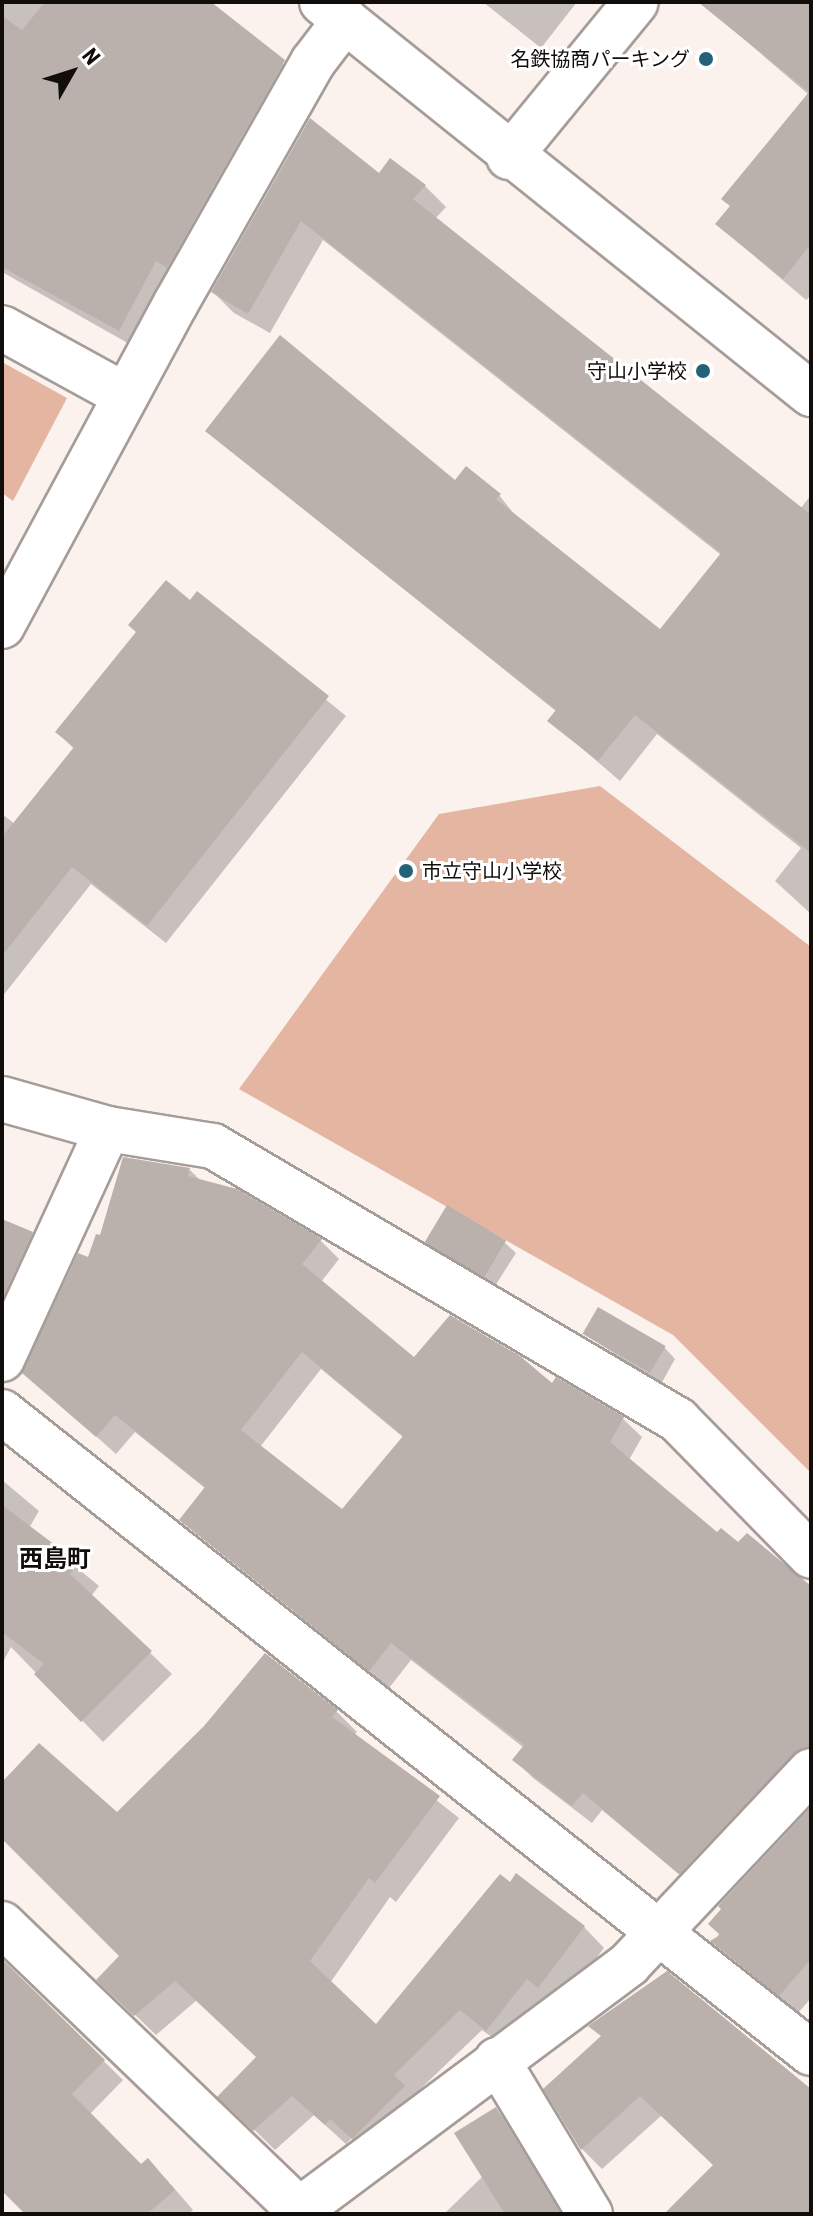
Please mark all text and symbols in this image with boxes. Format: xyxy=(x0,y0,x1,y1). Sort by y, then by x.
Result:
north arrow xyxy=(32,32,112,112)
text: N xyxy=(77,43,105,70)
place label: 名鉄協商パーキング xyxy=(510,47,690,71)
marker: 名鉄協商パーキング xyxy=(697,50,715,68)
place label: 守山小学校 xyxy=(587,359,687,383)
marker: 守山小学校 xyxy=(694,362,712,380)
place label: 市立守山小学校 xyxy=(422,859,562,883)
marker: 市立守山小学校 xyxy=(397,862,415,880)
district label: 西島町 xyxy=(19,1546,91,1574)

